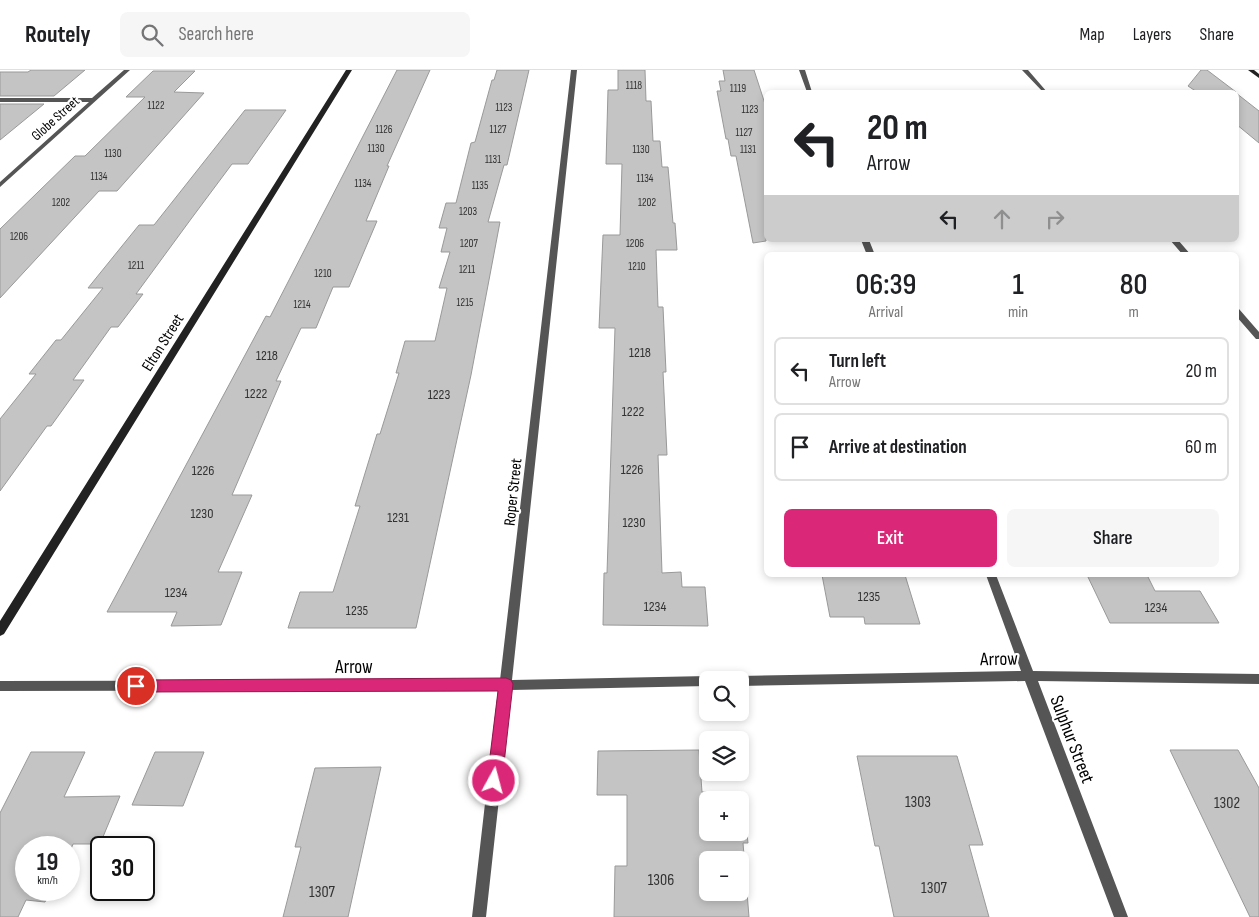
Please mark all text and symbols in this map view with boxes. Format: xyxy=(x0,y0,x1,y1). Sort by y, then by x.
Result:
search box xyxy=(120,12,470,57)
text: Routely xyxy=(25,20,90,49)
icon: search xyxy=(138,21,166,49)
text: Search here xyxy=(178,23,254,46)
text: Map xyxy=(1080,24,1105,45)
text: Layers xyxy=(1133,24,1172,45)
text: Share xyxy=(1200,24,1234,45)
house number: 1118 xyxy=(626,79,642,92)
house number: 1119 xyxy=(730,82,746,95)
street label: Globe Street xyxy=(28,92,83,144)
house number: 1122 xyxy=(148,99,165,112)
house number: 1123 xyxy=(496,101,513,114)
house number: 1123 xyxy=(742,103,759,116)
text: 20 m xyxy=(867,107,928,150)
icon: left xyxy=(784,110,849,175)
house number: 1126 xyxy=(375,123,393,136)
house number: 1127 xyxy=(490,123,507,136)
house number: 1127 xyxy=(736,126,753,139)
house number: 1130 xyxy=(367,142,385,155)
house number: 1130 xyxy=(632,143,650,156)
house number: 1131 xyxy=(740,143,756,156)
house number: 1130 xyxy=(104,147,122,160)
text: Arrow xyxy=(867,150,911,177)
house number: 1131 xyxy=(485,153,501,166)
house number: 1134 xyxy=(91,170,108,183)
house number: 1134 xyxy=(637,172,654,185)
house number: 1134 xyxy=(355,177,372,190)
house number: 1135 xyxy=(472,179,488,192)
house number: 1202 xyxy=(52,196,70,209)
house number: 1202 xyxy=(638,196,656,209)
house number: 1203 xyxy=(459,205,477,218)
icon: left xyxy=(935,205,963,233)
icon: ahead xyxy=(988,205,1016,233)
icon: right xyxy=(1041,205,1069,233)
house number: 1206 xyxy=(10,230,28,243)
house number: 1207 xyxy=(460,237,478,250)
house number: 1206 xyxy=(626,237,644,250)
house number: 1211 xyxy=(128,259,144,272)
house number: 1210 xyxy=(628,260,646,273)
house number: 1211 xyxy=(459,263,475,276)
house number: 1210 xyxy=(314,267,332,280)
text: 06:39 xyxy=(856,267,916,303)
text: 1 xyxy=(1012,267,1024,303)
text: 80 xyxy=(1120,267,1147,303)
house number: 1215 xyxy=(457,296,473,309)
house number: 1214 xyxy=(294,298,311,311)
text: Arrival xyxy=(869,303,903,322)
text: min xyxy=(1008,303,1028,322)
text: m xyxy=(1128,303,1139,322)
street label: Elton Street xyxy=(138,310,188,375)
house number: 1218 xyxy=(629,344,651,361)
house number: 1218 xyxy=(256,347,278,364)
text: Turn left xyxy=(829,350,886,373)
icon: left xyxy=(786,357,814,385)
text: 20 m xyxy=(1185,360,1217,383)
text: Arrow xyxy=(829,373,861,392)
house number: 1222 xyxy=(245,385,267,402)
house number: 1223 xyxy=(428,386,450,403)
house number: 1222 xyxy=(622,403,644,420)
icon: arrive xyxy=(786,433,814,461)
text: Arrive at destination xyxy=(829,436,967,459)
text: 60 m xyxy=(1185,436,1217,459)
street label: Roper Street xyxy=(501,457,526,527)
house number: 1226 xyxy=(621,461,643,478)
house number: 1226 xyxy=(192,462,214,479)
house number: 1230 xyxy=(191,505,213,522)
house number: 1231 xyxy=(387,509,409,526)
button: Exit xyxy=(784,509,997,567)
button: Share xyxy=(1007,509,1219,567)
house number: 1230 xyxy=(623,514,645,531)
house number: 1234 xyxy=(165,584,187,601)
house number: 1235 xyxy=(858,588,881,605)
house number: 1234 xyxy=(644,598,666,615)
house number: 1234 xyxy=(1145,599,1167,616)
house number: 1235 xyxy=(346,602,369,619)
street label: Arrow xyxy=(979,648,1018,671)
street label: Arrow xyxy=(334,656,373,679)
pin xyxy=(115,665,157,707)
map controls xyxy=(699,671,749,901)
button: search xyxy=(699,671,749,721)
icon: arrive xyxy=(122,672,150,700)
street label: Sulphur Street xyxy=(1044,692,1099,787)
button: layers xyxy=(699,731,749,781)
position arrow xyxy=(467,754,519,806)
button: + xyxy=(699,791,749,841)
house number: 1303 xyxy=(905,793,931,812)
house number: 1302 xyxy=(1214,794,1240,813)
speed limit sign: 30 xyxy=(90,836,155,901)
text: 19 xyxy=(37,847,58,878)
button: − xyxy=(699,851,749,901)
house number: 1306 xyxy=(648,871,674,890)
text: km/h xyxy=(37,873,58,888)
house number: 1307 xyxy=(921,879,948,898)
house number: 1307 xyxy=(309,883,336,902)

